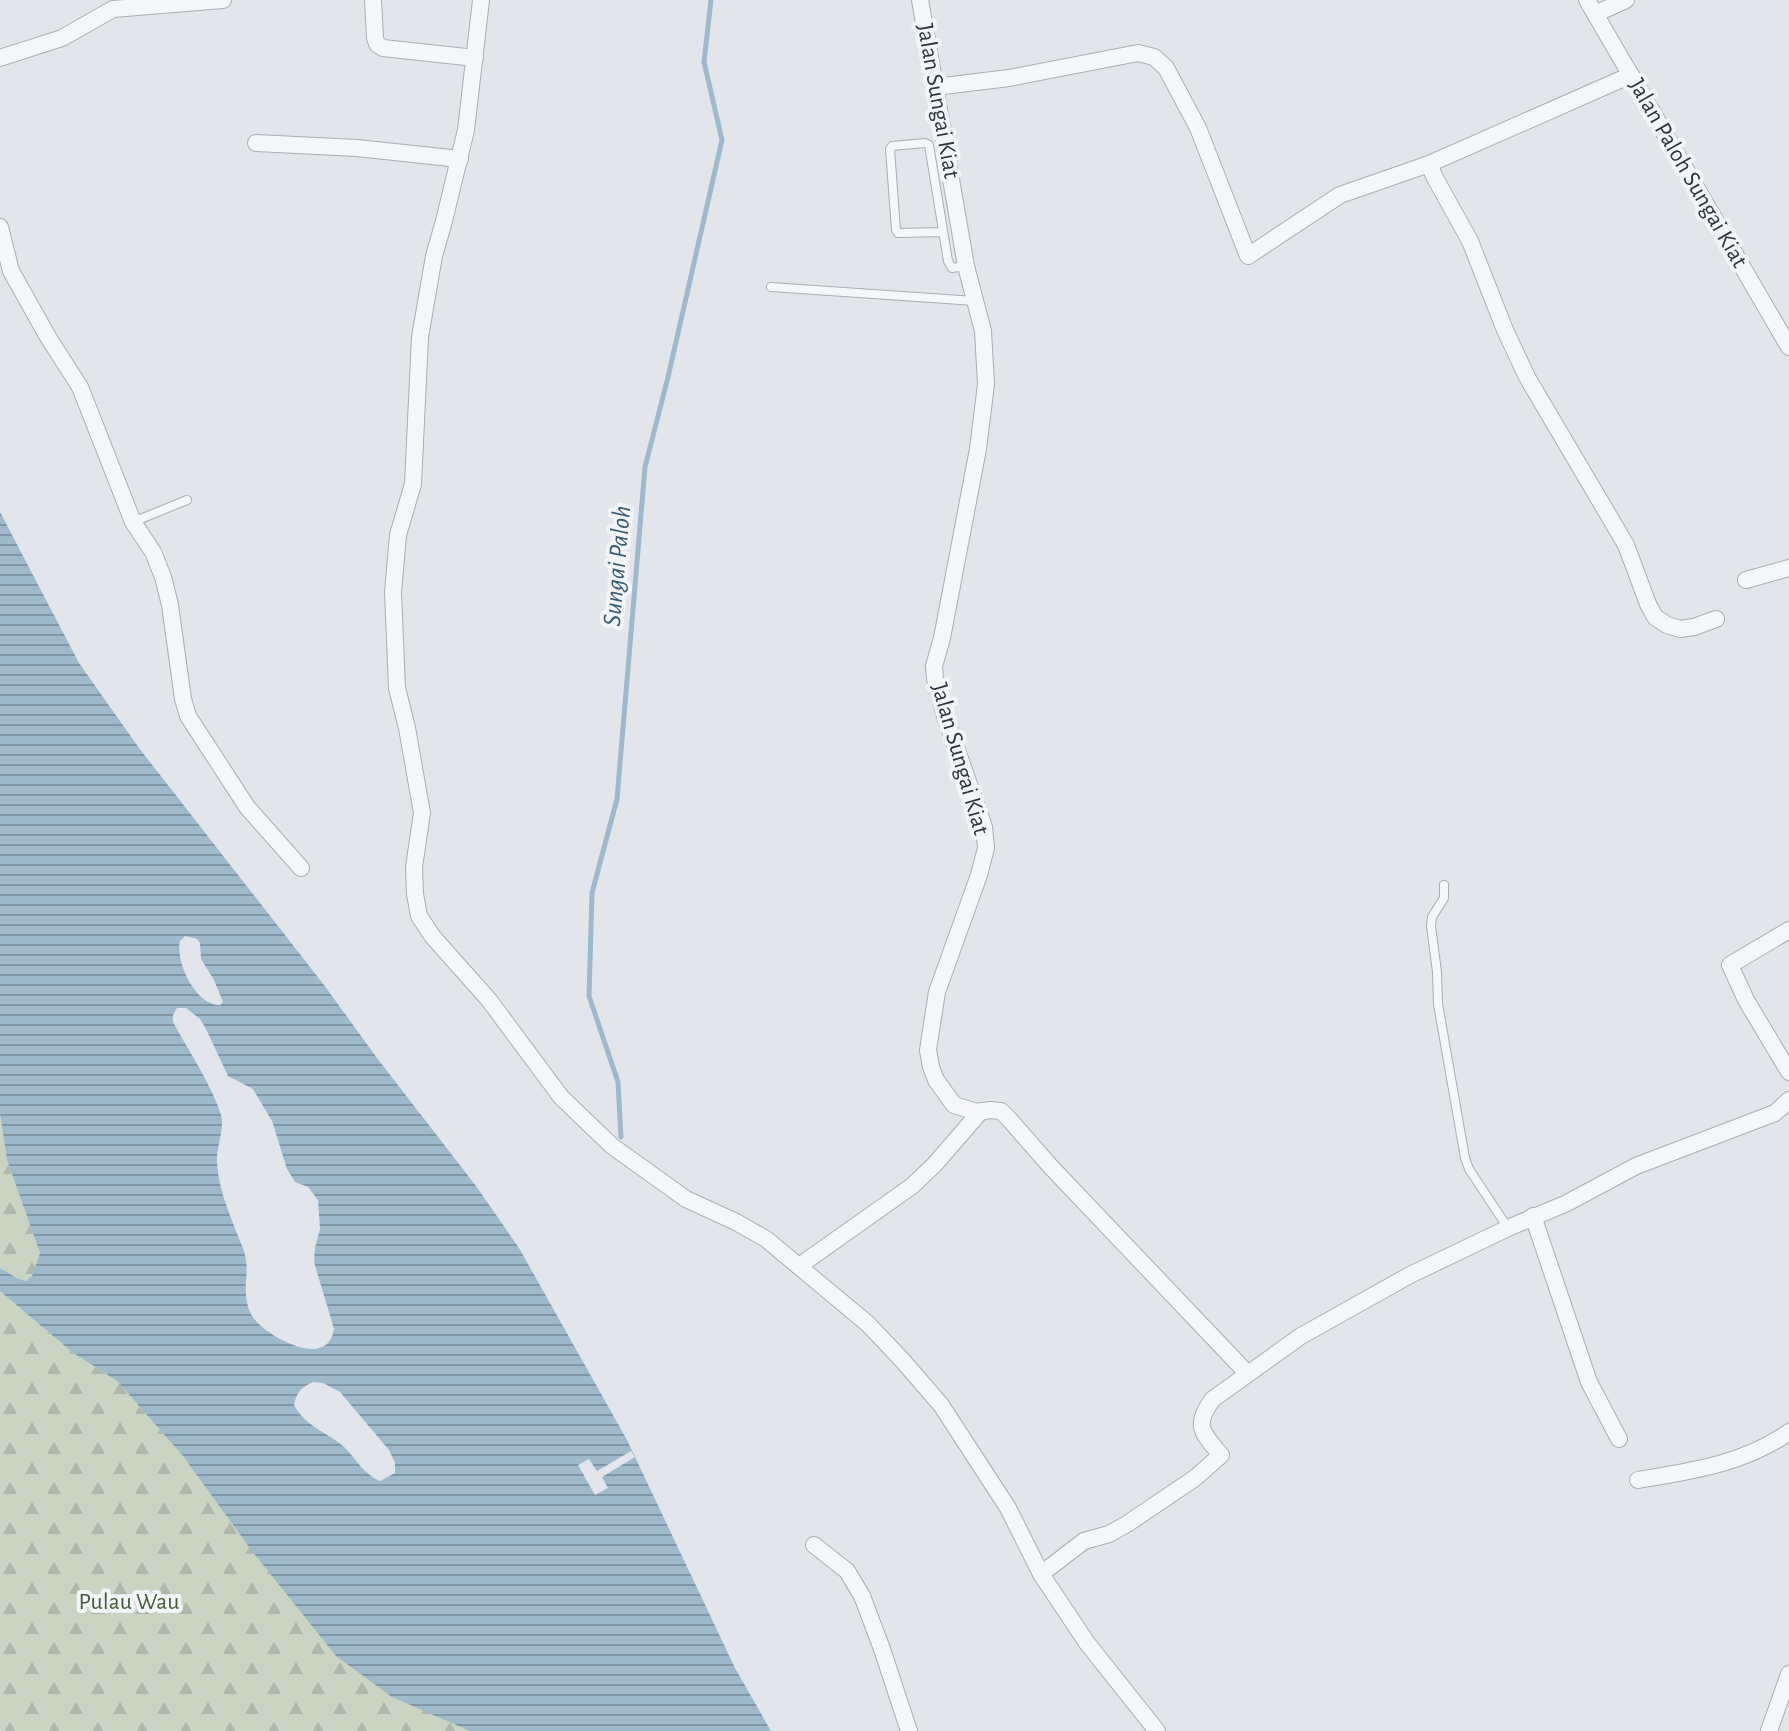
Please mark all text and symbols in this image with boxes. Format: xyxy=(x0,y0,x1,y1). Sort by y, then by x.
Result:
street label: Jalan Sungai Kiat xyxy=(913,22,963,181)
street label: Jalan Paloh Sungai Kiat xyxy=(1624,74,1752,272)
water label: Sungai Paloh xyxy=(599,505,635,627)
street label: Jalan Sungai Kiat xyxy=(927,680,993,838)
park label: Pulau Wau xyxy=(78,1590,180,1614)

